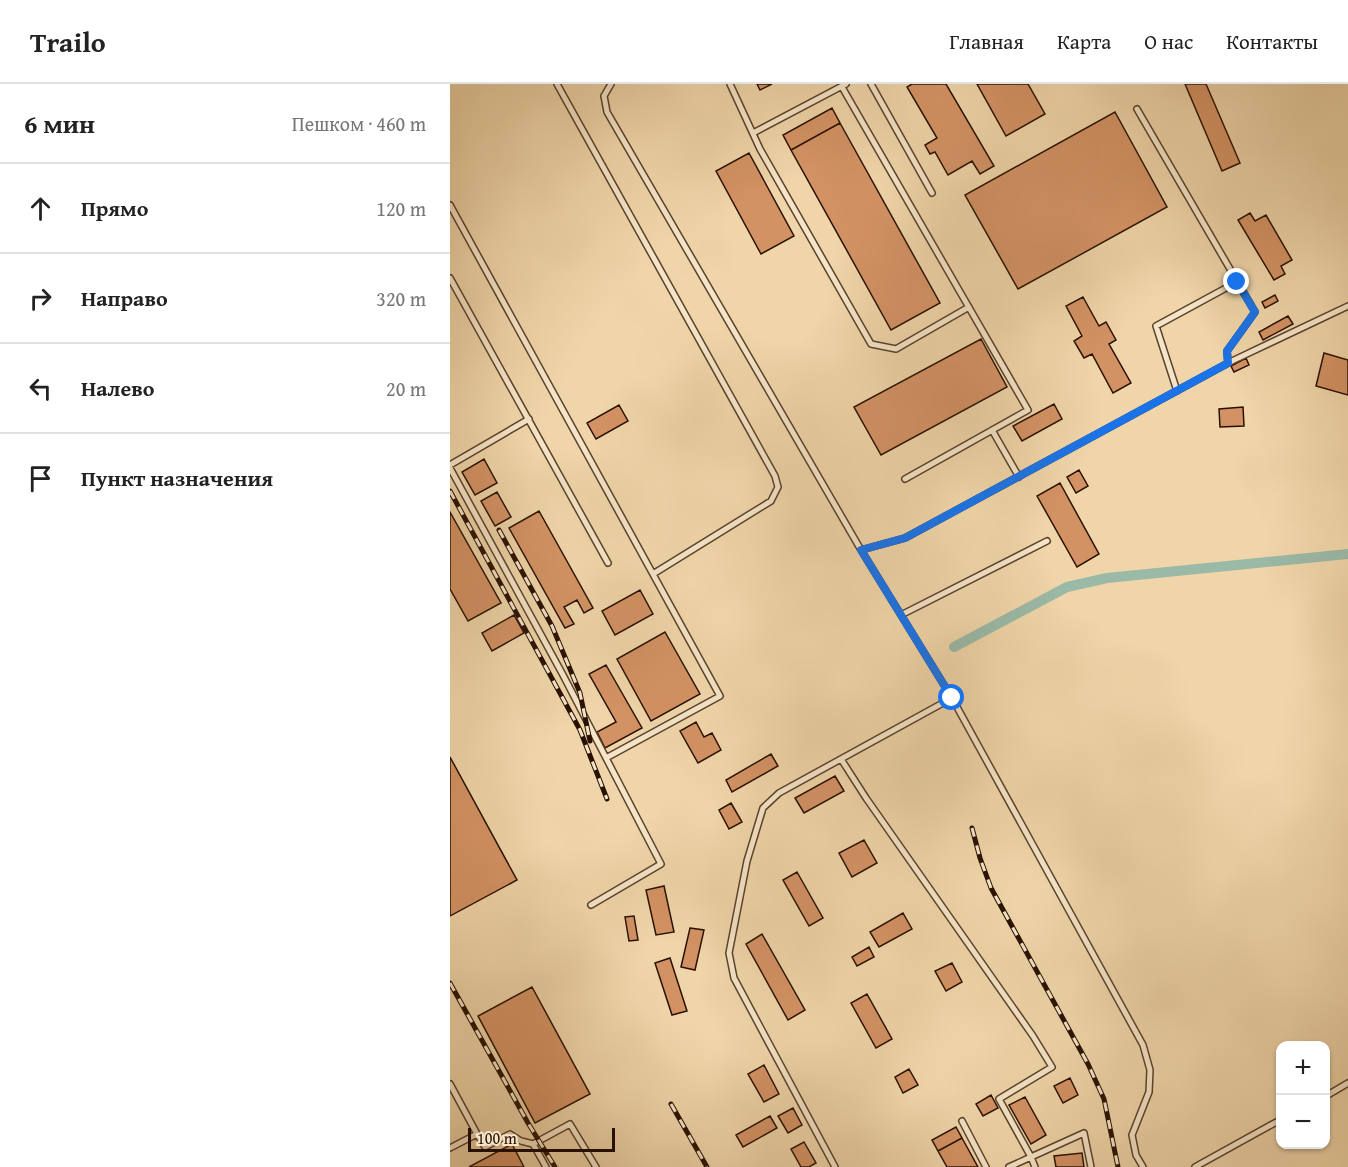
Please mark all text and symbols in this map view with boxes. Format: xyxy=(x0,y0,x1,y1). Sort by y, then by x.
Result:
text: Trailo xyxy=(30,21,106,62)
text: Главная xyxy=(949,26,1024,57)
text: Карта xyxy=(1057,26,1111,57)
text: О нас xyxy=(1144,26,1193,57)
text: Контакты xyxy=(1226,26,1318,57)
text: 6 мин xyxy=(24,104,95,143)
text: Пешком · 460 m xyxy=(292,109,426,138)
icon: ahead xyxy=(24,192,57,225)
text: Прямо xyxy=(81,192,148,224)
text: 120 m xyxy=(376,194,426,223)
route end xyxy=(1223,268,1249,294)
icon: right xyxy=(24,282,57,315)
text: Направо xyxy=(81,282,168,314)
text: 320 m xyxy=(376,284,426,313)
icon: left xyxy=(24,372,57,405)
text: Налево xyxy=(81,372,154,404)
text: 20 m xyxy=(386,374,426,403)
icon: arrive xyxy=(24,462,57,495)
text: Пункт назначения xyxy=(81,462,273,494)
route start xyxy=(938,684,964,710)
map controls xyxy=(1276,1041,1330,1149)
button: + xyxy=(1276,1041,1330,1095)
button: − xyxy=(1276,1095,1330,1149)
scale bar xyxy=(468,1125,615,1152)
text: 100 m xyxy=(477,1126,517,1150)

